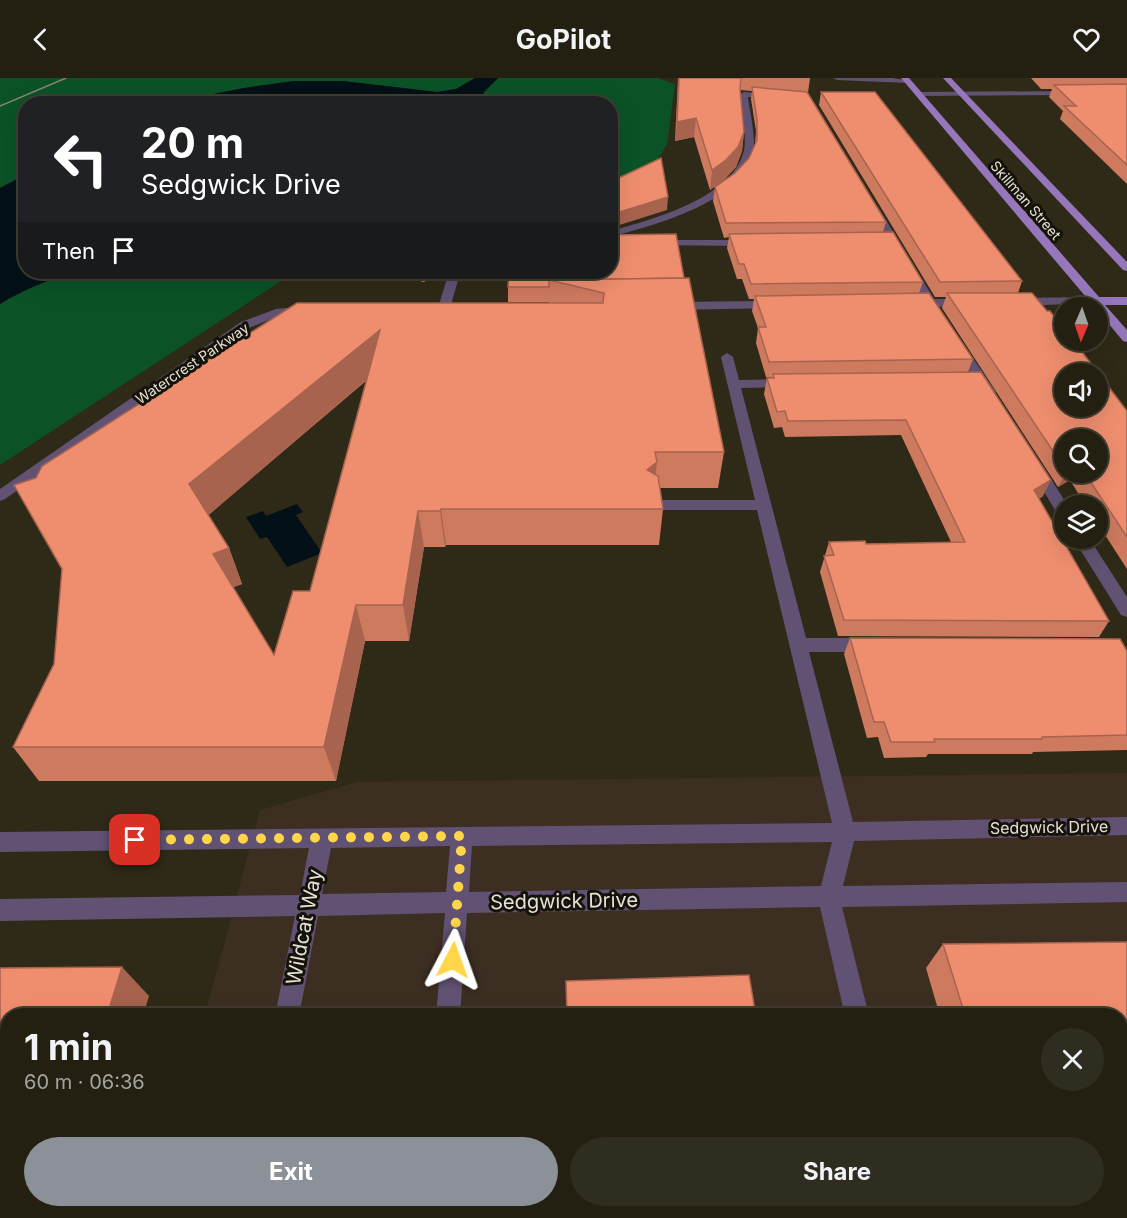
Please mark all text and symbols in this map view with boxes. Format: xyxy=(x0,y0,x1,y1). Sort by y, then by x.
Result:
icon: back xyxy=(24,23,57,56)
text: GoPilot xyxy=(516,23,611,56)
icon: heart xyxy=(1070,23,1103,56)
text: 20 m xyxy=(141,117,244,168)
icon: left xyxy=(42,120,120,198)
street label: Skillman Street xyxy=(987,157,1065,243)
text: Sedgwick Drive xyxy=(141,168,341,201)
icon: arrive xyxy=(107,234,140,267)
text: Then xyxy=(42,238,95,264)
north arrow xyxy=(1054,297,1108,351)
map controls xyxy=(1054,297,1108,549)
street label: Watercrest Parkway xyxy=(132,319,252,407)
button: sound xyxy=(1054,363,1108,417)
button: search xyxy=(1054,429,1108,483)
button: layers xyxy=(1054,495,1108,549)
pin xyxy=(109,814,160,865)
street label: Sedgwick Drive xyxy=(990,816,1108,838)
icon: arrive xyxy=(118,823,151,856)
street label: Wildcat Way xyxy=(281,867,327,987)
street label: Sedgwick Drive xyxy=(490,888,638,914)
position arrow xyxy=(421,928,485,992)
text: 1 min xyxy=(24,1025,113,1069)
button: close xyxy=(1041,1028,1104,1091)
text: 60 m · 06:36 xyxy=(24,1070,145,1094)
button: Exit xyxy=(24,1137,558,1206)
button: Share xyxy=(570,1137,1104,1206)

